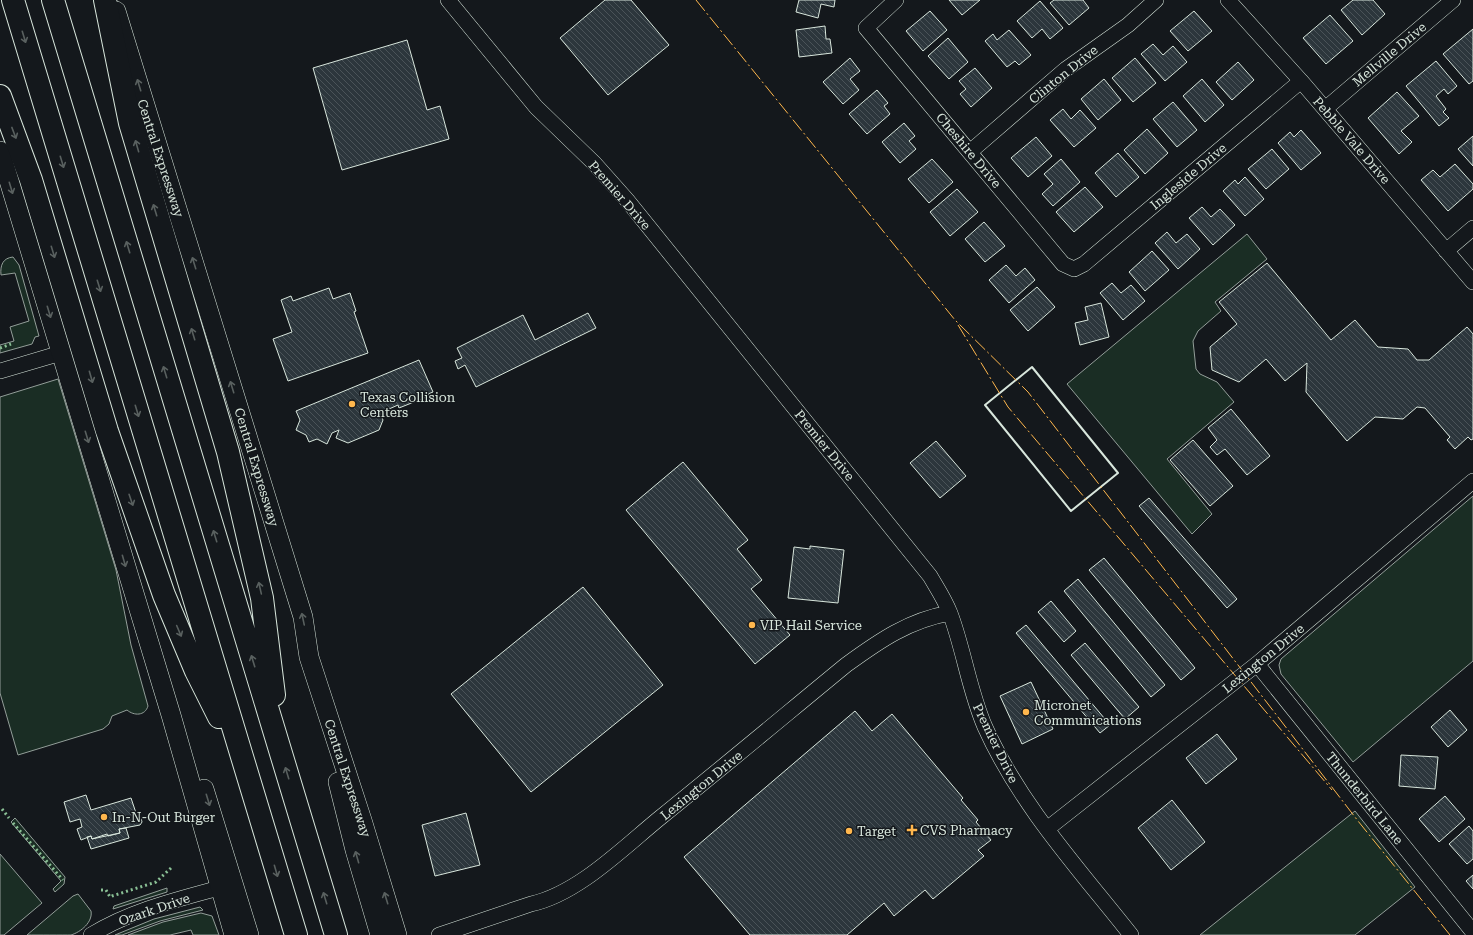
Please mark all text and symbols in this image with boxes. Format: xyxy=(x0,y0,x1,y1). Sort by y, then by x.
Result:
street label: Mellville Drive xyxy=(1349,19,1429,90)
one-way arrow xyxy=(21,31,28,44)
street label: Clinton Drive xyxy=(1026,42,1101,107)
one-way arrow xyxy=(135,79,142,92)
street label: Pebble Vale Drive xyxy=(1310,94,1393,187)
street label: Central Expressway xyxy=(134,97,187,219)
street label: Cheshire Drive xyxy=(933,110,1004,191)
one-way arrow xyxy=(10,126,18,138)
one-way arrow xyxy=(133,140,140,153)
street label: Ingleside Drive xyxy=(1147,140,1229,213)
one-way arrow xyxy=(59,155,66,168)
street label: Premier Drive xyxy=(586,158,654,233)
one-way arrow xyxy=(8,181,15,194)
one-way arrow xyxy=(151,203,158,216)
one-way arrow xyxy=(124,241,131,254)
one-way arrow xyxy=(50,246,57,259)
one-way arrow xyxy=(190,257,198,269)
one-way arrow xyxy=(96,280,103,293)
one-way arrow xyxy=(46,306,53,319)
one-way arrow xyxy=(189,328,196,341)
one-way arrow xyxy=(161,365,168,378)
one-way arrow xyxy=(88,370,95,383)
one-way arrow xyxy=(228,381,235,394)
place label: Texas Collision Centers xyxy=(360,390,456,420)
marker: Texas Collision Centers xyxy=(347,399,357,409)
one-way arrow xyxy=(134,404,141,417)
street label: Central Expressway xyxy=(231,406,282,529)
street label: Premier Drive xyxy=(792,407,858,484)
one-way arrow xyxy=(84,430,91,443)
one-way arrow xyxy=(128,494,135,507)
one-way arrow xyxy=(211,530,218,543)
one-way arrow xyxy=(121,555,128,568)
one-way arrow xyxy=(256,582,263,595)
one-way arrow xyxy=(298,613,306,626)
place label: VIP Hail Service xyxy=(760,618,862,633)
marker: VIP Hail Service xyxy=(747,620,757,630)
street label: Lexington Drive xyxy=(1219,621,1307,696)
one-way arrow xyxy=(176,624,183,636)
one-way arrow xyxy=(249,654,256,667)
place label: Micronet Communications xyxy=(1034,698,1141,728)
street label: Premier Drive xyxy=(970,701,1021,785)
marker: Micronet Communications xyxy=(1021,707,1031,717)
street label: Central Expressway xyxy=(321,717,374,839)
street label: Lexington Drive xyxy=(657,748,745,823)
street label: Thunderbird Lane xyxy=(1323,749,1406,847)
one-way arrow xyxy=(283,767,290,780)
one-way arrow xyxy=(205,794,212,807)
place label: In-N-Out Burger xyxy=(112,810,216,825)
marker: In-N-Out Burger xyxy=(99,812,109,822)
place label: CVS Pharmacy xyxy=(920,823,1013,838)
place label: Target xyxy=(857,824,896,839)
marker: CVS Pharmacy xyxy=(907,825,917,835)
marker: Target xyxy=(844,826,854,836)
one-way arrow xyxy=(353,851,360,864)
one-way arrow xyxy=(273,865,280,878)
street label: Ozark Drive xyxy=(117,890,192,929)
one-way arrow xyxy=(321,891,328,904)
one-way arrow xyxy=(382,891,389,904)

